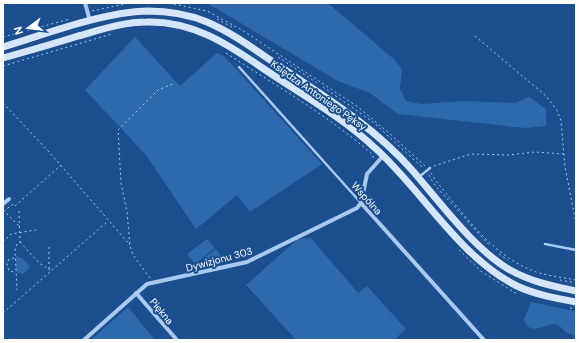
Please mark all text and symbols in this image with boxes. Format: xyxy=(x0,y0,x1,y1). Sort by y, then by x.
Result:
north arrow xyxy=(8,8,48,48)
text: N xyxy=(11,25,26,36)
street label: Księdza Antoniego Pęksy xyxy=(268,57,369,134)
street label: Wspólna xyxy=(348,179,385,218)
street label: Dywizjonu 303 xyxy=(185,244,254,275)
street label: Piękna xyxy=(147,296,176,327)

